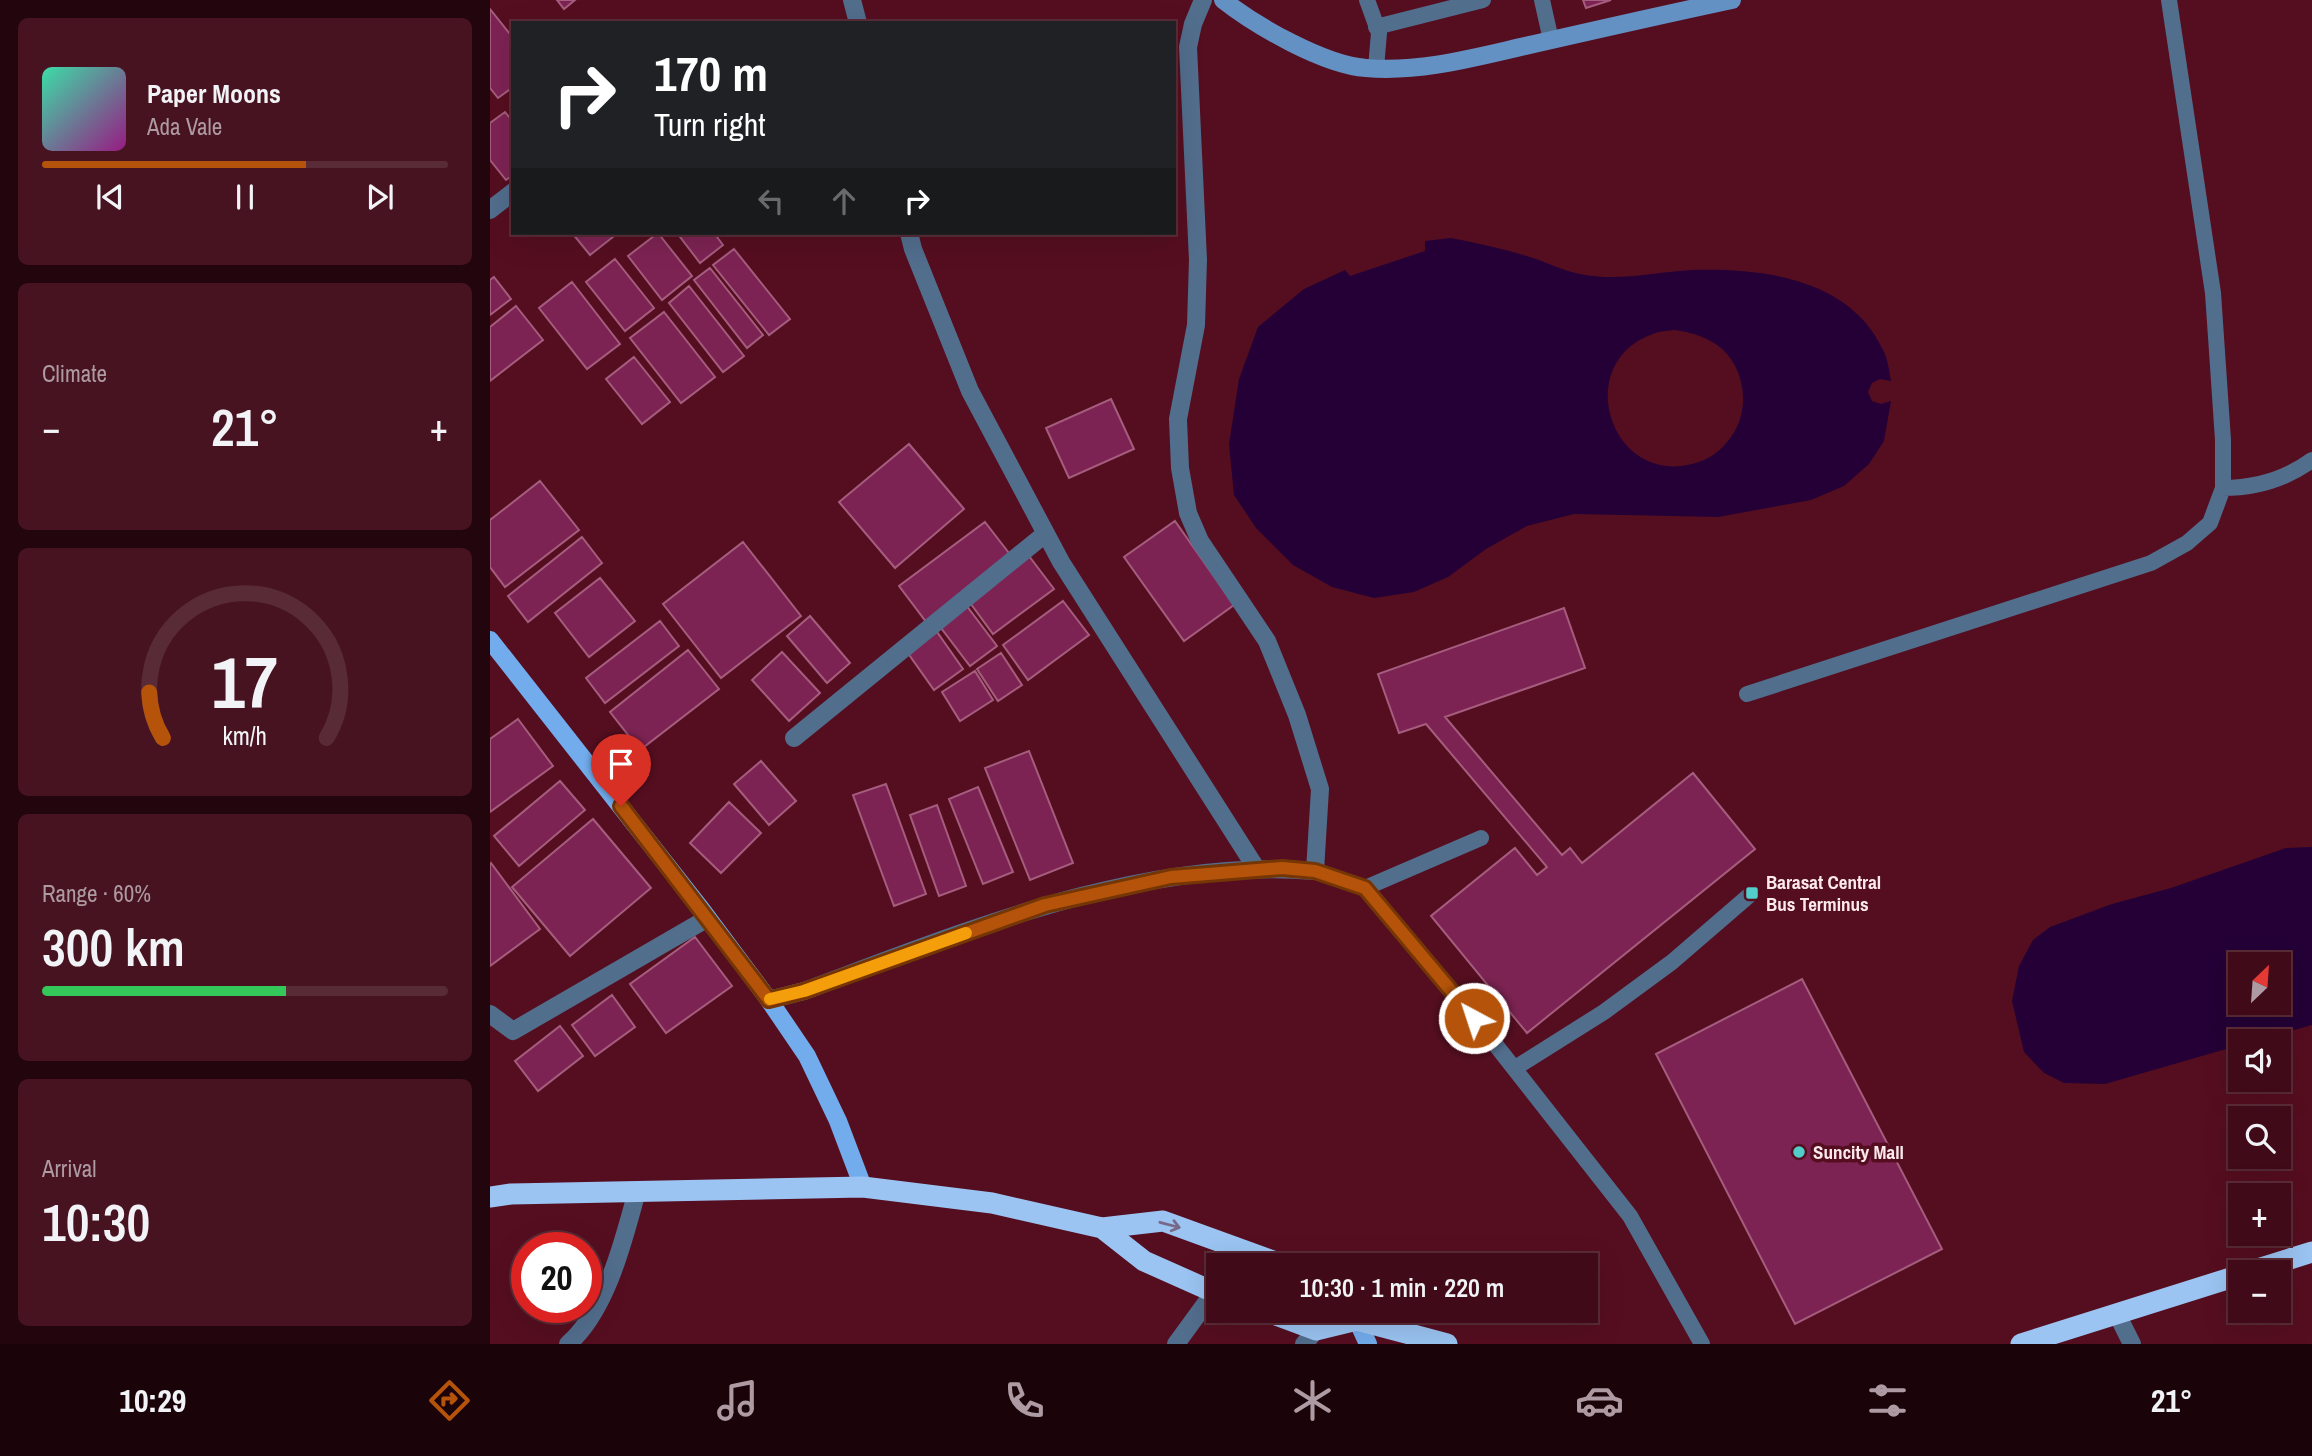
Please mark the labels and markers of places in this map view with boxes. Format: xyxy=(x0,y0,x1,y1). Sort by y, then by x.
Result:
pin xyxy=(591,734,651,806)
place label: Barasat Central Bus Terminus xyxy=(1766,869,1881,917)
marker: Barasat Central Bus Terminus xyxy=(1744,885,1760,901)
place label: Suncity Mall xyxy=(1813,1139,1904,1165)
marker: Suncity Mall xyxy=(1791,1144,1807,1160)

